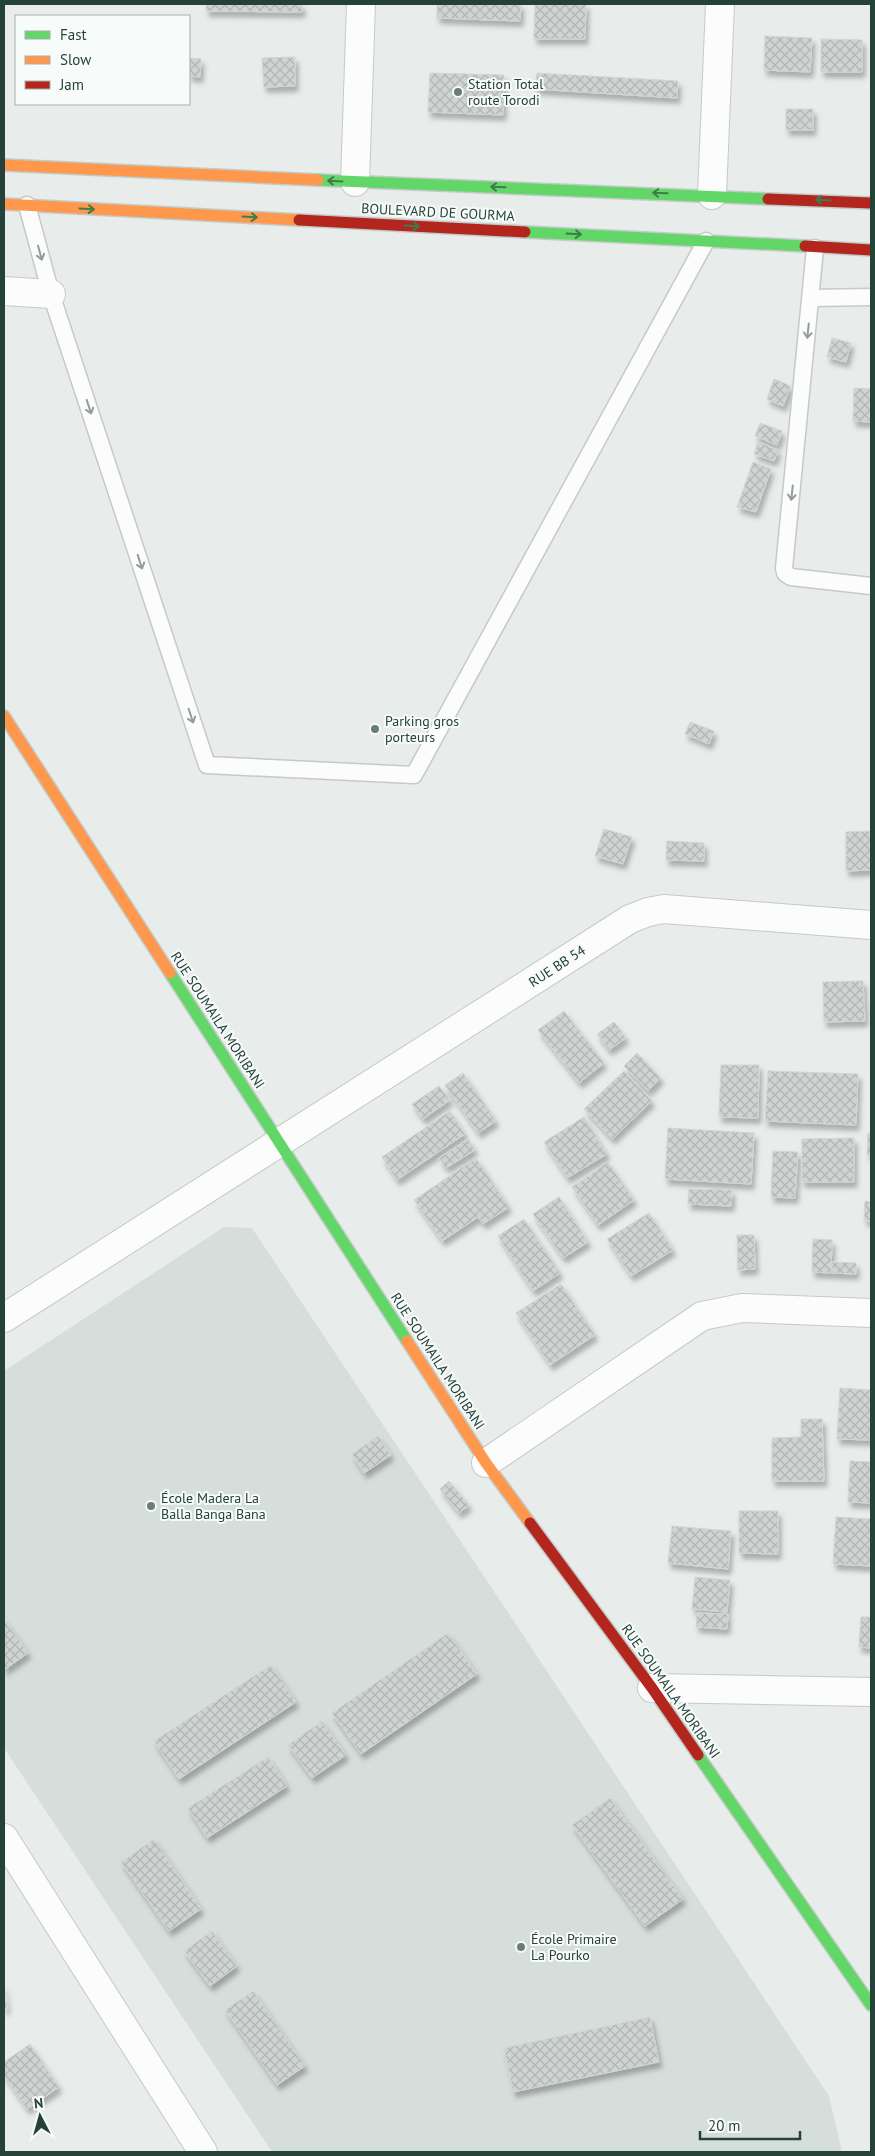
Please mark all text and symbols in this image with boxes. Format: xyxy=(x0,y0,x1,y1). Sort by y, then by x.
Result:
legend xyxy=(15,15,190,105)
text: Fast xyxy=(60,25,87,44)
text: Slow xyxy=(60,50,91,69)
text: Jam xyxy=(59,75,84,94)
place label: Station Total route Torodi xyxy=(468,75,543,109)
marker: Station Total route Torodi xyxy=(452,86,464,98)
one-way arrow xyxy=(328,177,344,186)
one-way arrow xyxy=(490,183,506,192)
one-way arrow xyxy=(652,189,668,198)
one-way arrow xyxy=(815,196,831,205)
street label: BOULEVARD DE GOURMA xyxy=(361,199,516,225)
one-way arrow xyxy=(79,204,95,213)
one-way arrow xyxy=(241,213,257,222)
one-way arrow xyxy=(404,221,420,230)
one-way arrow xyxy=(566,230,582,239)
one-way arrow xyxy=(36,244,45,260)
one-way arrow xyxy=(803,323,813,339)
one-way arrow xyxy=(85,399,94,415)
one-way arrow xyxy=(787,485,797,501)
one-way arrow xyxy=(136,553,145,569)
one-way arrow xyxy=(187,708,196,723)
place label: Parking gros porteurs xyxy=(385,712,459,746)
marker: Parking gros porteurs xyxy=(369,723,381,735)
street label: RUE BB 54 xyxy=(525,941,589,991)
street label: RUE SOUMAILA MORIBANI xyxy=(167,948,269,1092)
street label: RUE SOUMAILA MORIBANI xyxy=(387,1289,489,1433)
place label: École Madera La Balla Banga Bana xyxy=(161,1489,266,1523)
marker: École Madera La Balla Banga Bana xyxy=(145,1500,157,1512)
street label: RUE SOUMAILA MORIBANI xyxy=(618,1620,724,1762)
place label: École Primaire La Pourko xyxy=(531,1930,617,1964)
marker: École Primaire La Pourko xyxy=(515,1941,527,1953)
north arrow xyxy=(15,2091,65,2141)
text: N xyxy=(33,2094,44,2113)
scale bar xyxy=(700,2108,800,2140)
text: 20 m xyxy=(708,2116,741,2135)

